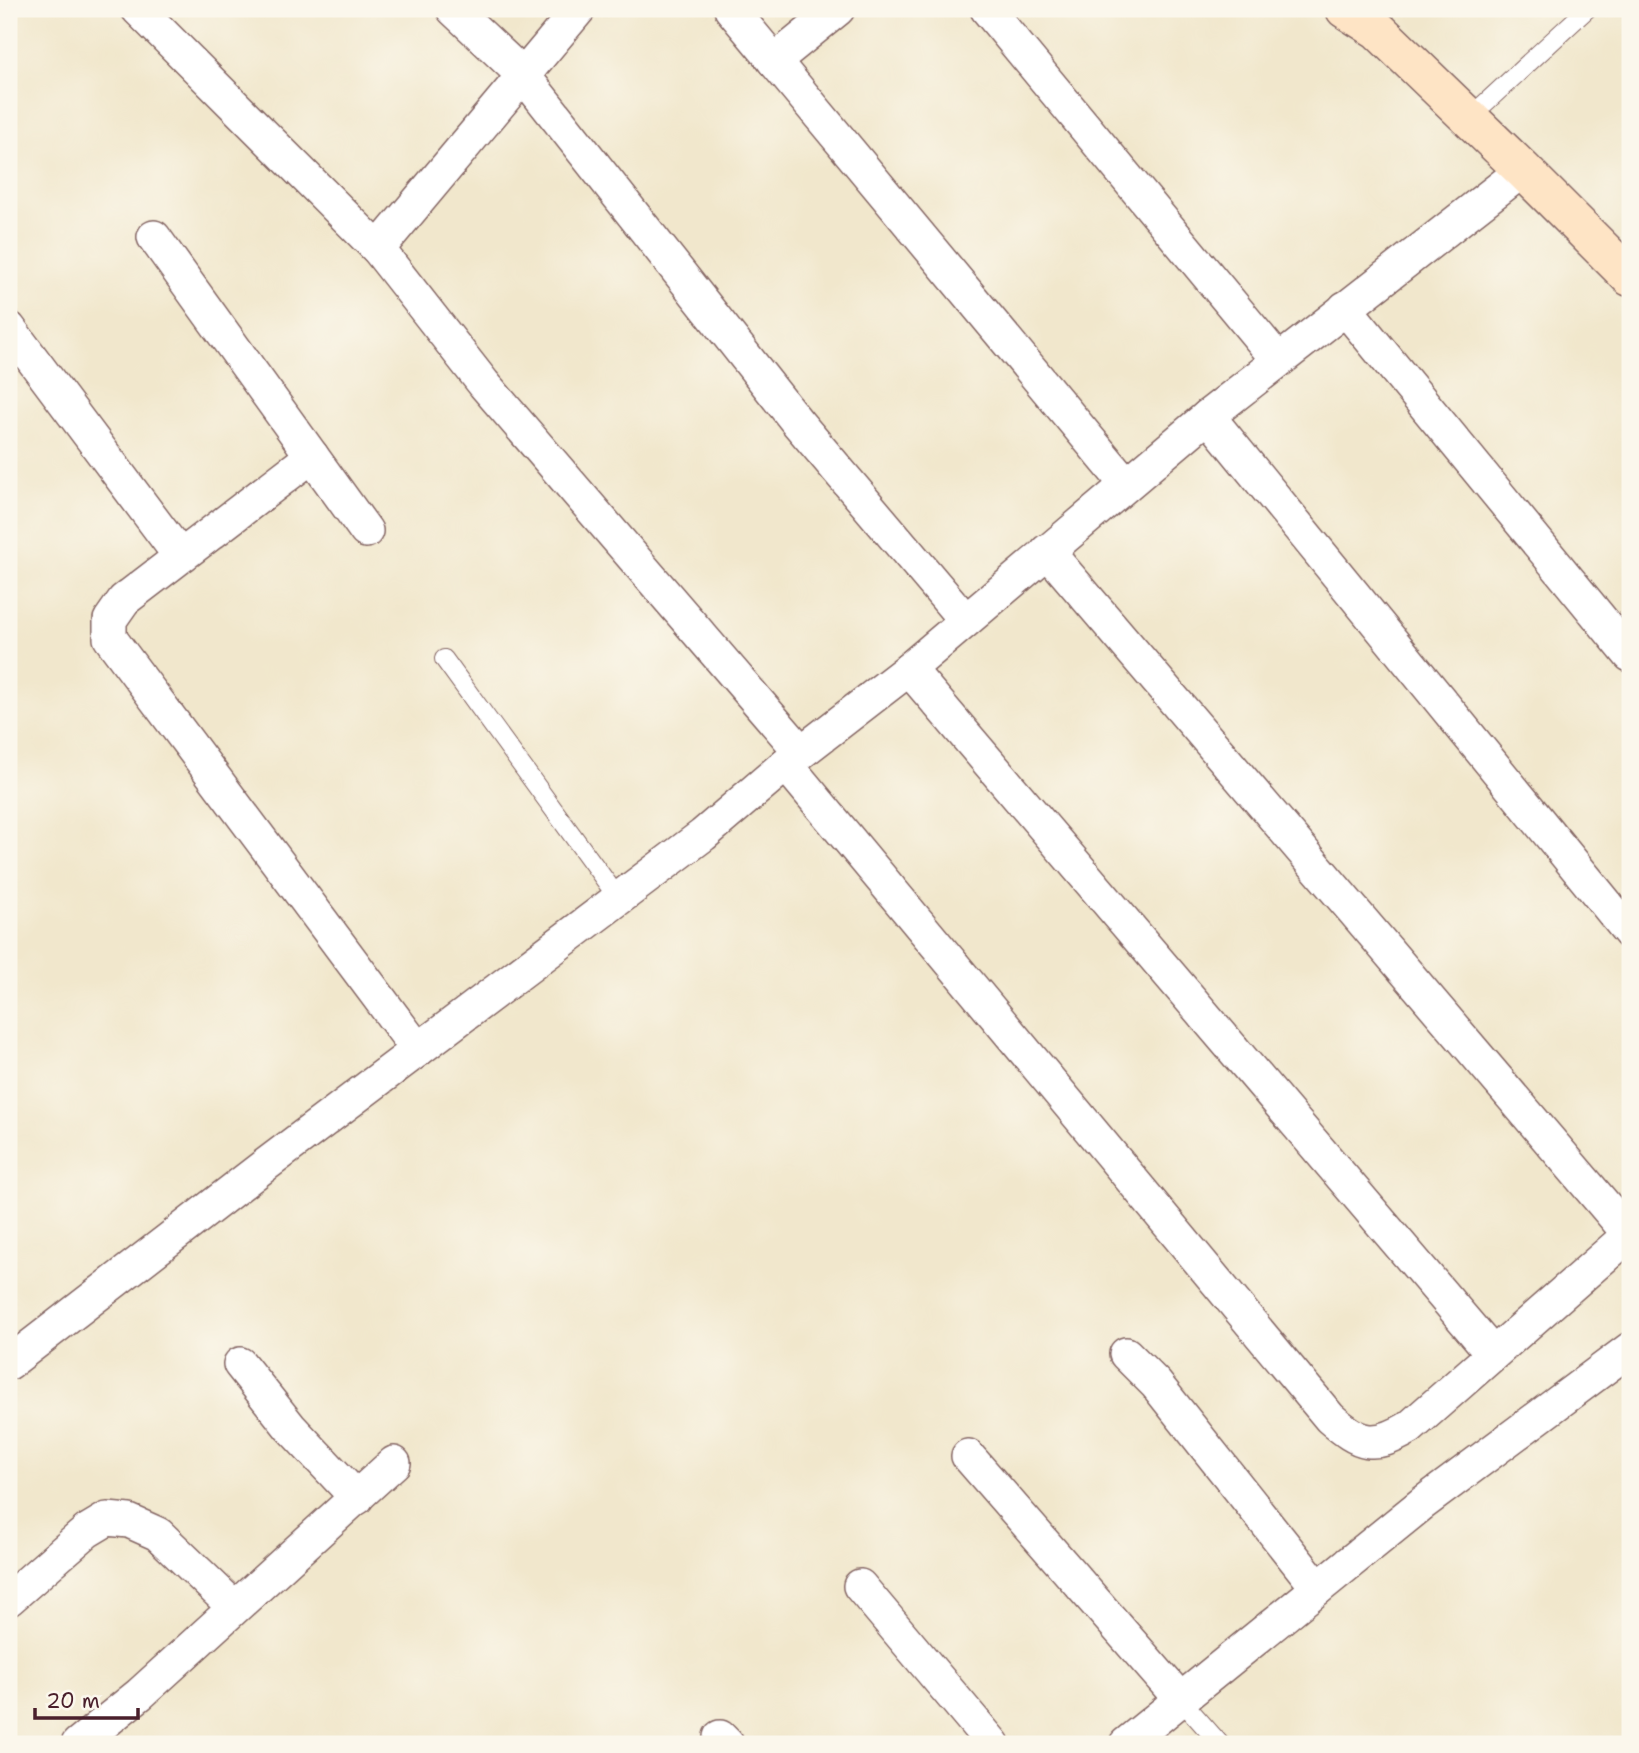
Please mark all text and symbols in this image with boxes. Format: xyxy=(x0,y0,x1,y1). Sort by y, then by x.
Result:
scale bar xyxy=(35,1676,138,1720)
text: 20 m xyxy=(46,1687,100,1715)

